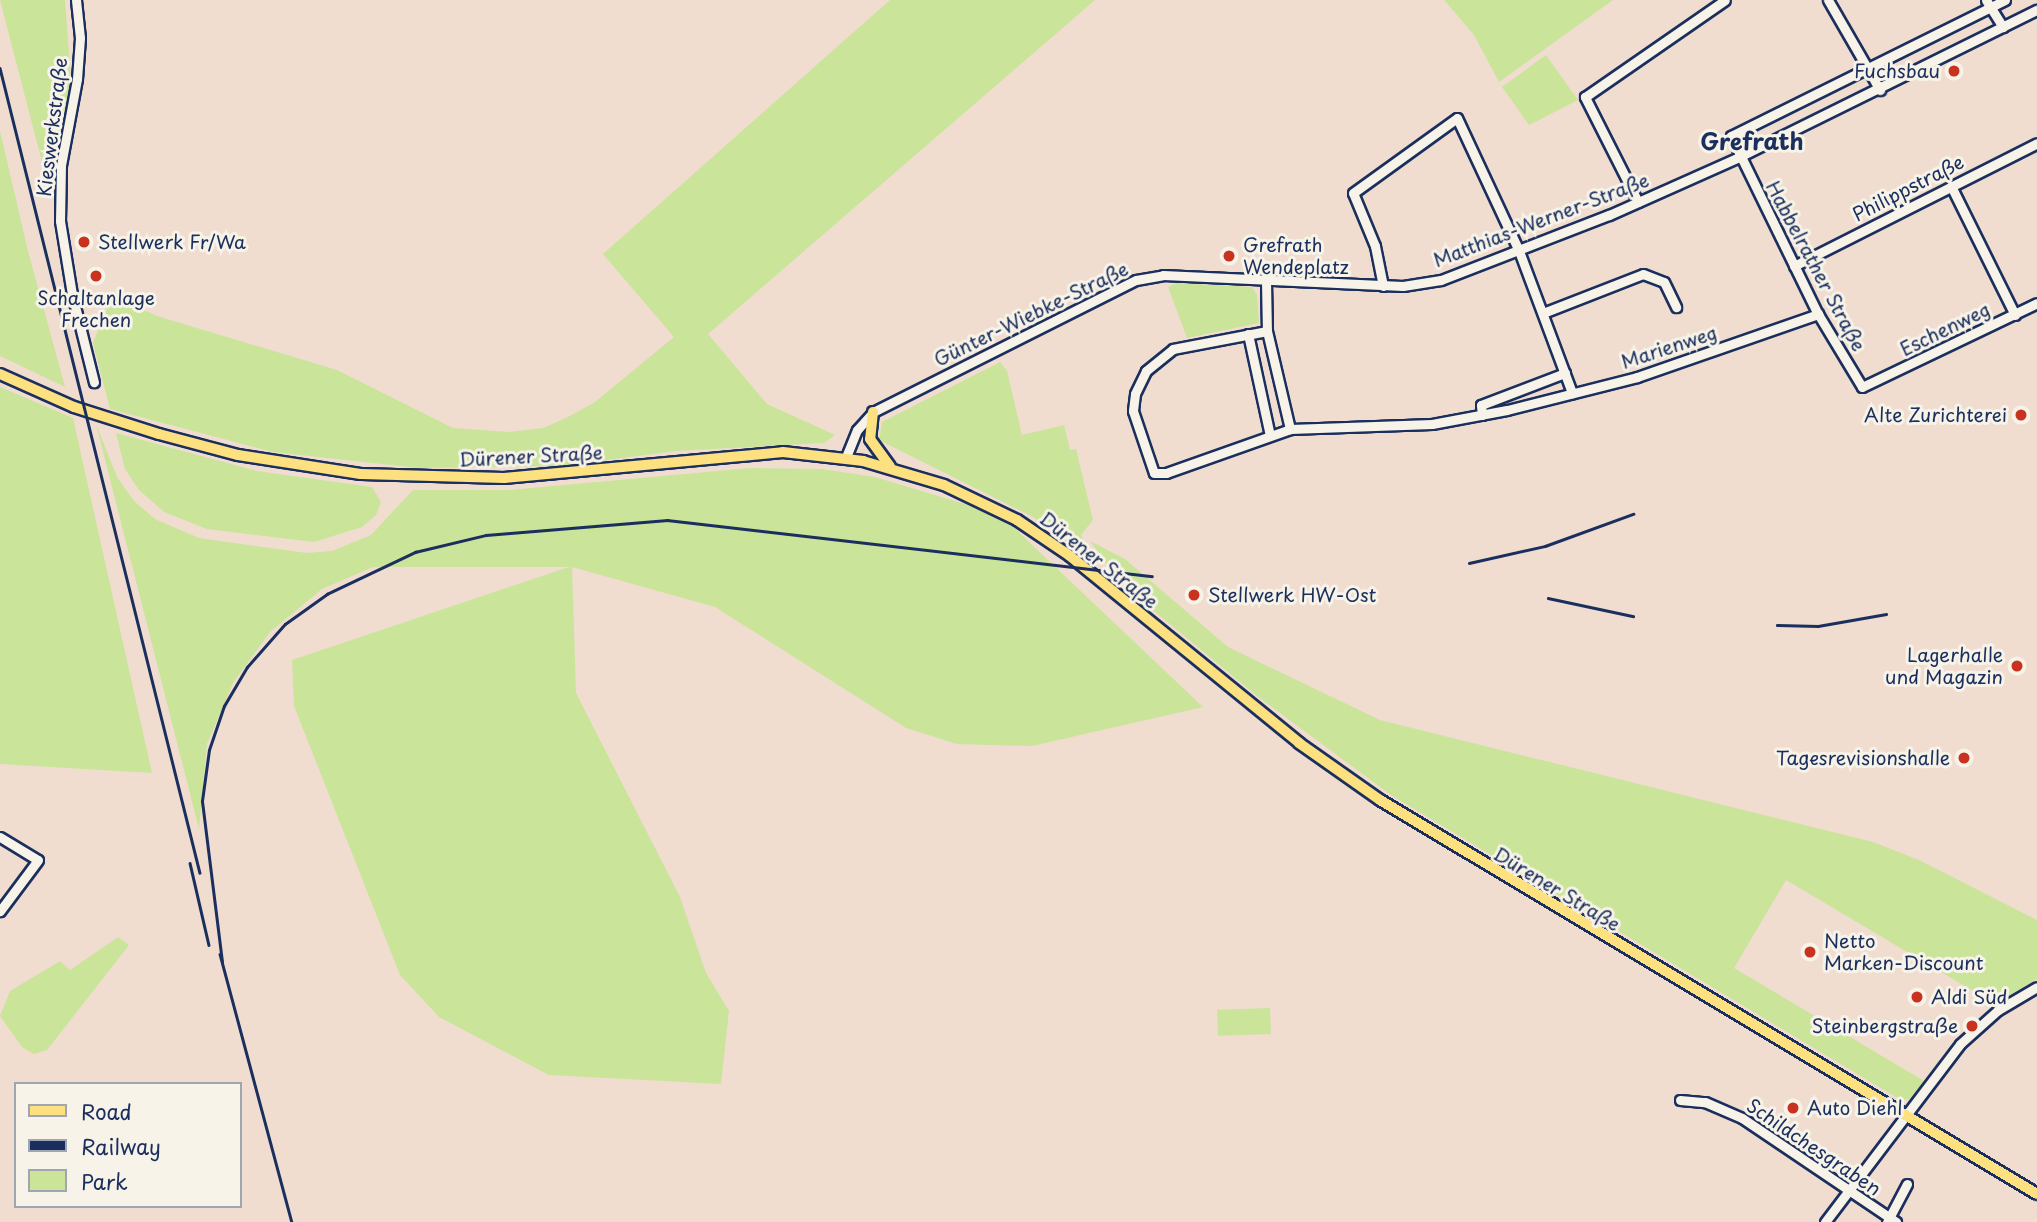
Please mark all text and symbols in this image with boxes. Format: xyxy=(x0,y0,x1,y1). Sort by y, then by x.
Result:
street label: Kieswerkstraße xyxy=(32,56,72,198)
place label: Fuchsbau xyxy=(1854,60,1940,82)
marker: Fuchsbau xyxy=(1946,63,1962,79)
district label: Grefrath xyxy=(1700,127,1804,155)
street label: Philippstraße xyxy=(1848,150,1968,226)
street label: Matthias-Werner-Straße xyxy=(1430,168,1652,272)
street label: Habbelrather Straße xyxy=(1761,177,1871,355)
place label: Stellwerk Fr/Wa xyxy=(98,231,246,253)
marker: Stellwerk Fr/Wa xyxy=(76,234,92,250)
place label: Grefrath Wendeplatz xyxy=(1243,234,1349,278)
marker: Grefrath Wendeplatz xyxy=(1221,248,1237,264)
street label: Günter-Wiebke-Straße xyxy=(930,257,1132,371)
marker: Schaltanlage Frechen xyxy=(88,268,104,284)
place label: Schaltanlage Frechen xyxy=(37,287,155,331)
street label: Eschenweg xyxy=(1896,297,1994,361)
street label: Marienweg xyxy=(1618,321,1720,373)
place label: Alte Zurichterei xyxy=(1862,404,2007,426)
marker: Alte Zurichterei xyxy=(2013,407,2029,423)
street label: Dürener Straße xyxy=(458,441,604,471)
street label: Dürener Straße xyxy=(1035,506,1163,614)
place label: Stellwerk HW-Ost xyxy=(1208,584,1375,606)
marker: Stellwerk HW-Ost xyxy=(1186,587,1202,603)
place label: Lagerhalle und Magazin xyxy=(1884,644,2003,688)
marker: Lagerhalle und Magazin xyxy=(2009,658,2025,674)
place label: Tagesrevisionshalle xyxy=(1776,747,1950,769)
marker: Tagesrevisionshalle xyxy=(1956,750,1972,766)
street label: Dürener Straße xyxy=(1489,842,1625,936)
place label: Netto Marken-Discount xyxy=(1824,930,1983,974)
marker: Netto Marken-Discount xyxy=(1802,944,1818,960)
place label: Aldi Süd xyxy=(1931,986,2008,1008)
marker: Aldi Süd xyxy=(1909,989,1925,1005)
place label: Steinbergstraße xyxy=(1812,1015,1958,1037)
marker: Steinbergstraße xyxy=(1964,1018,1980,1034)
legend xyxy=(14,1082,242,1208)
street label: Schildchesgraben xyxy=(1743,1094,1885,1200)
text: Road xyxy=(81,1095,132,1127)
place label: Auto Diehl xyxy=(1807,1097,1904,1119)
marker: Auto Diehl xyxy=(1785,1100,1801,1116)
text: Railway xyxy=(81,1130,161,1162)
text: Park xyxy=(81,1165,128,1197)

